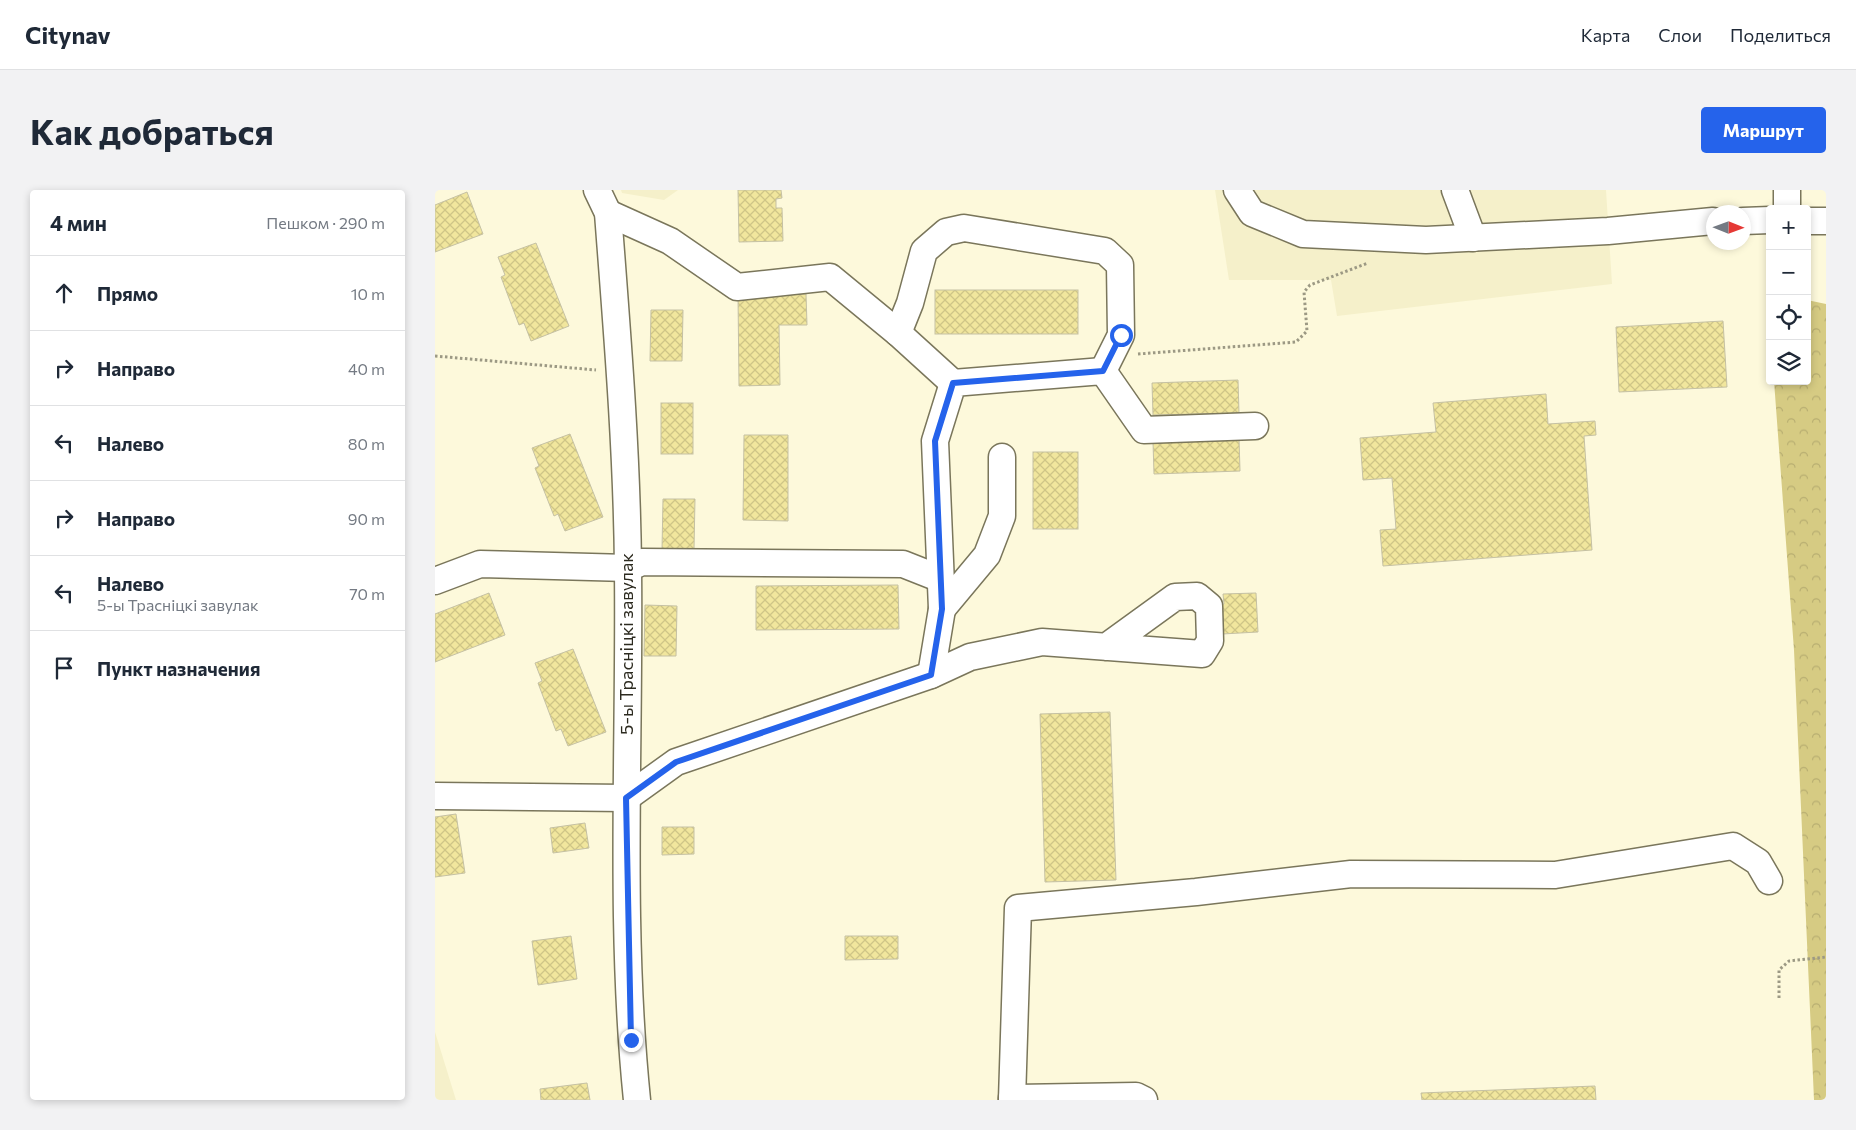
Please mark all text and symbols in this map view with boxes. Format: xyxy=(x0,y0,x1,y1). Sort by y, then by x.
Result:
text: Citynav xyxy=(25,20,111,49)
text: Карта xyxy=(1581,24,1630,46)
text: Слои xyxy=(1658,24,1702,46)
text: Поделиться xyxy=(1730,24,1831,46)
button: Маршрут xyxy=(1701,107,1826,153)
text: Как добраться xyxy=(30,109,274,152)
north arrow xyxy=(1706,205,1751,250)
map controls xyxy=(1766,205,1811,385)
button: + xyxy=(1766,205,1811,250)
text: 4 мин xyxy=(50,210,107,235)
text: Пешком · 290 m xyxy=(266,213,385,232)
button: − xyxy=(1766,250,1811,295)
icon: ahead xyxy=(50,279,78,307)
text: Прямо xyxy=(97,282,158,305)
text: 10 m xyxy=(351,284,385,303)
button: locate xyxy=(1766,295,1811,340)
route start xyxy=(1110,324,1133,347)
button: layers xyxy=(1766,340,1811,385)
icon: right xyxy=(50,354,78,382)
text: Направо xyxy=(97,357,175,380)
text: 40 m xyxy=(348,359,385,378)
icon: left xyxy=(50,429,78,457)
text: Налево xyxy=(97,432,164,455)
text: 80 m xyxy=(348,434,385,453)
icon: right xyxy=(50,504,78,532)
text: Направо xyxy=(97,507,175,530)
text: 90 m xyxy=(348,509,385,528)
street label: 5-ы Трасніцкі завулак xyxy=(615,553,637,735)
text: Налево xyxy=(97,572,164,595)
icon: left xyxy=(50,579,78,607)
text: 70 m xyxy=(349,584,385,603)
text: 5-ы Трасніцкі завулак xyxy=(97,595,259,614)
icon: arrive xyxy=(50,654,78,682)
text: Пункт назначения xyxy=(97,657,260,680)
route end xyxy=(620,1029,643,1052)

